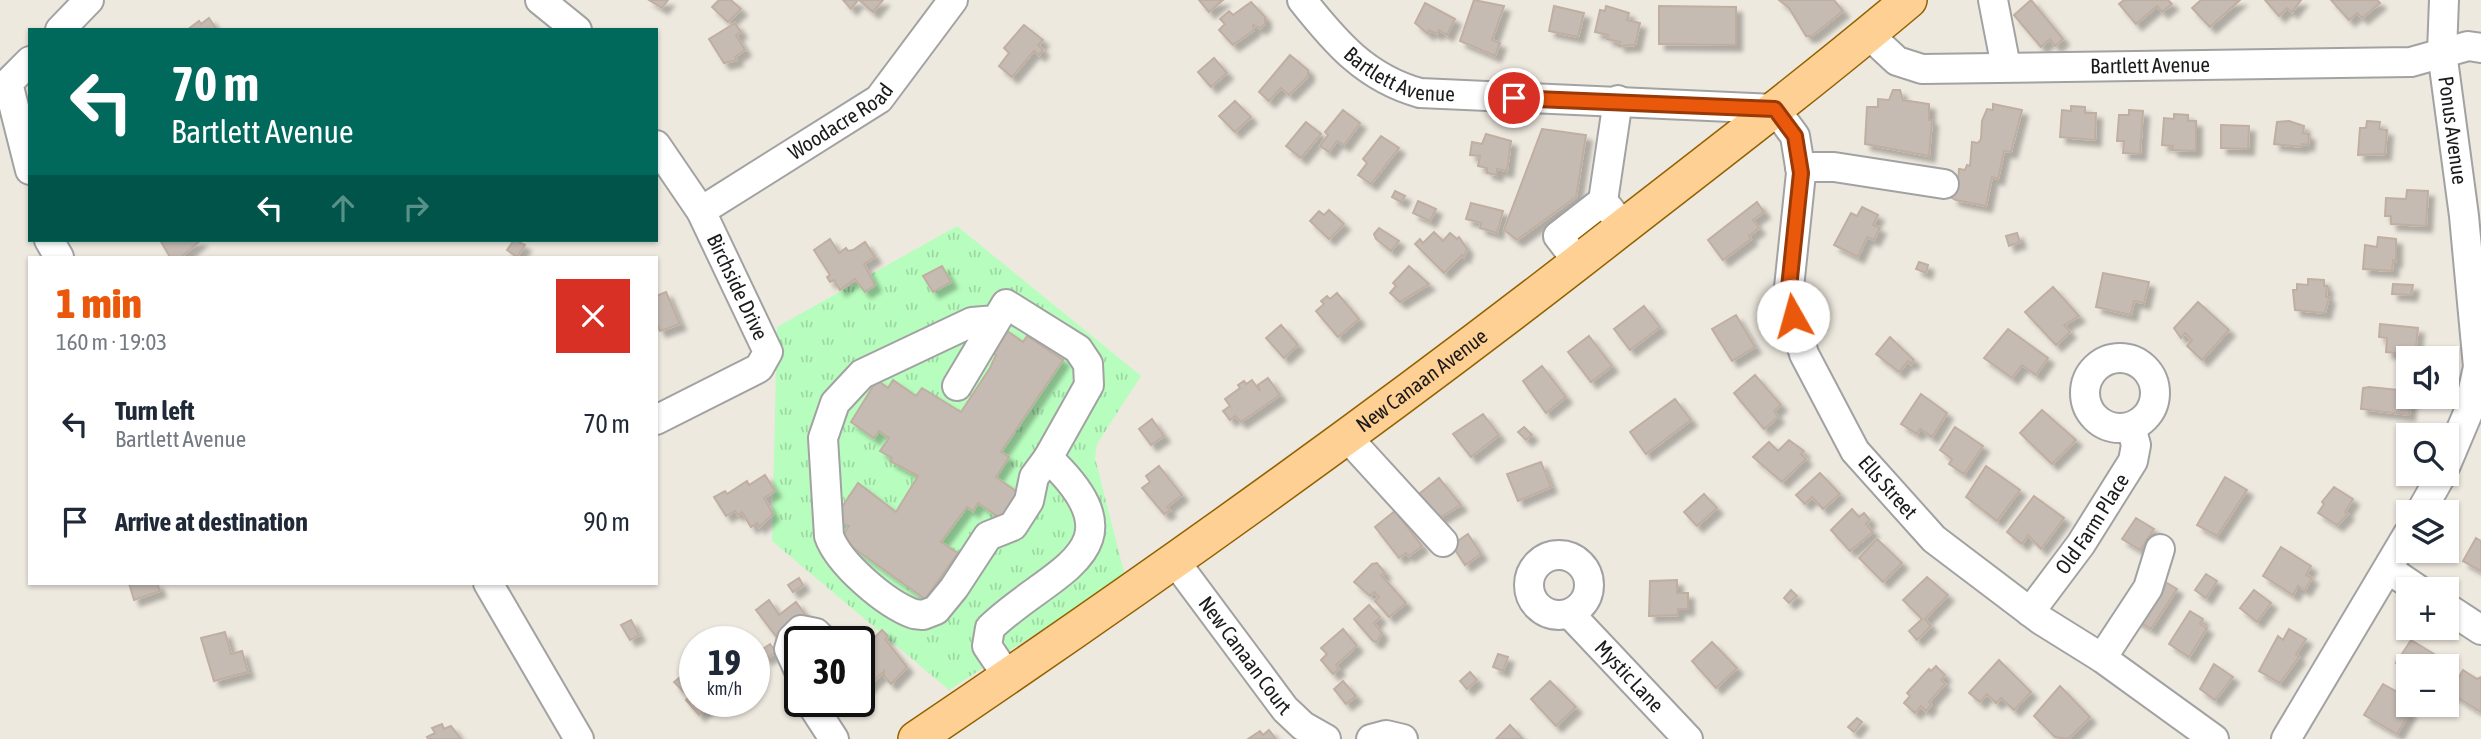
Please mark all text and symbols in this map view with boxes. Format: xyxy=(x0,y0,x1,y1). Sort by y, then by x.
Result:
street label: Bartlett Avenue xyxy=(1340,41,1455,106)
street label: Bartlett Avenue xyxy=(2090,52,2210,78)
text: 70 m xyxy=(171,55,259,111)
icon: left xyxy=(56,56,147,147)
pin xyxy=(1484,68,1544,128)
street label: Ponus Avenue xyxy=(2434,75,2473,186)
street label: Woodacre Road xyxy=(784,78,897,164)
icon: arrive xyxy=(1495,79,1533,117)
text: Bartlett Avenue xyxy=(171,113,353,150)
icon: left xyxy=(251,189,289,227)
icon: ahead xyxy=(324,189,362,227)
icon: right xyxy=(397,189,435,227)
street label: Birchside Drive xyxy=(703,230,773,343)
text: 1 min xyxy=(56,279,142,327)
button: close xyxy=(556,279,630,353)
position arrow xyxy=(1756,279,1830,353)
street label: New Canaan Avenue xyxy=(1351,323,1492,437)
text: 160 m · 19:03 xyxy=(56,329,167,355)
map controls xyxy=(2396,346,2459,717)
button: sound xyxy=(2396,346,2459,409)
text: Turn left xyxy=(115,396,195,426)
icon: left xyxy=(56,405,94,443)
text: 70 m xyxy=(583,409,630,439)
button: search xyxy=(2396,423,2459,486)
text: Bartlett Avenue xyxy=(115,426,246,452)
street label: Ells Street xyxy=(1854,450,1923,523)
street label: Old Farm Place xyxy=(2050,469,2133,578)
button: layers xyxy=(2396,500,2459,563)
icon: arrive xyxy=(56,503,94,541)
text: Arrive at destination xyxy=(115,507,308,537)
text: 90 m xyxy=(583,507,630,537)
button: + xyxy=(2396,577,2459,640)
street label: New Canaan Court xyxy=(1194,591,1297,719)
speed limit sign: 30 xyxy=(784,626,875,717)
street label: Mystic Lane xyxy=(1590,635,1669,717)
text: 19 xyxy=(708,642,741,682)
button: − xyxy=(2396,654,2459,717)
text: km/h xyxy=(707,678,742,699)

